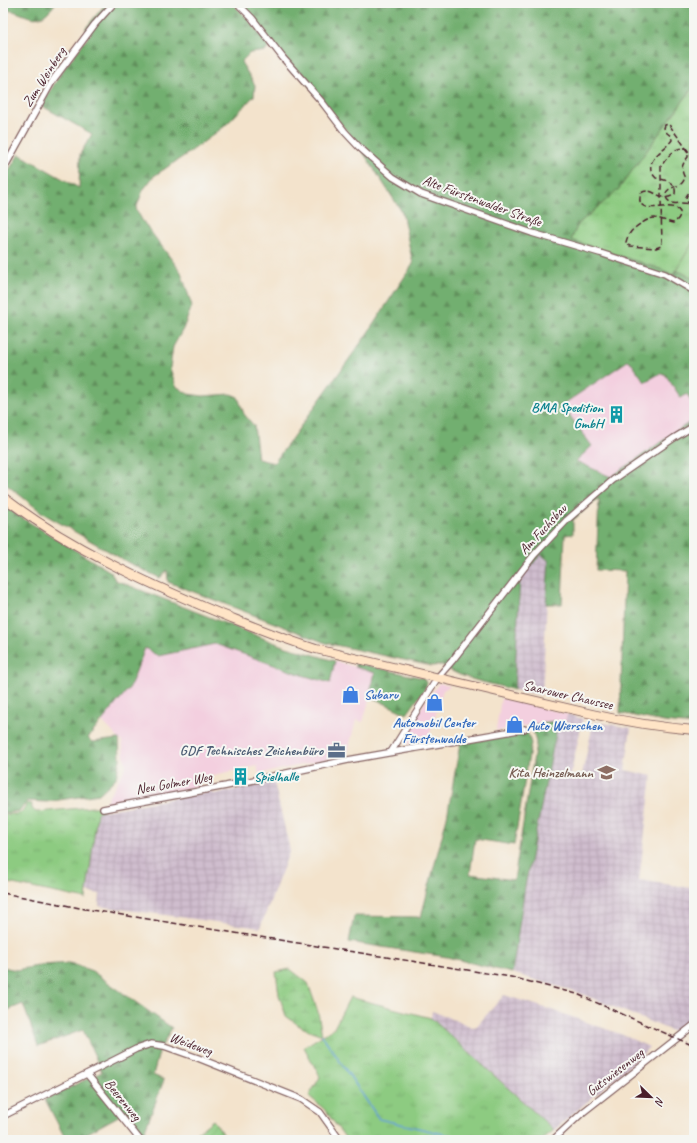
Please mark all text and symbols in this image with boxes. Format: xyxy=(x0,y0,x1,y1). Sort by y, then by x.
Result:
street label: Zum Weinberg xyxy=(18,43,70,110)
street label: Alte Fürstenwalder Straße xyxy=(420,172,545,231)
place label: BMA Spedition GmbH xyxy=(531,399,606,432)
building icon: BMA Spedition GmbH xyxy=(606,405,626,425)
street label: Am Fuchsbau xyxy=(515,500,571,558)
street label: Saarower Chaussee xyxy=(522,676,616,714)
shop icon: Subaru xyxy=(341,684,361,704)
place label: Subaru xyxy=(364,686,400,703)
shop icon: Automobil Center Fürstenwalde xyxy=(424,692,444,712)
place label: Automobil Center Fürstenwalde xyxy=(393,714,477,747)
shop icon: Auto Wierschen xyxy=(504,715,524,735)
place label: Auto Wierschen xyxy=(527,717,604,734)
office icon: GDF Technisches Zeichenbüro xyxy=(326,740,346,760)
place label: GDF Technisches Zeichenbüro xyxy=(180,742,324,759)
school or university icon: Kita Heinzelmann xyxy=(596,762,616,782)
place label: Kita Heinzelmann xyxy=(509,764,594,781)
building icon: Spielhalle xyxy=(231,766,251,786)
street label: Neu Golmer Weg xyxy=(135,768,214,798)
place label: Spielhalle xyxy=(254,768,299,785)
street label: Weideweg xyxy=(167,1028,216,1060)
street label: Gutswiesenweg xyxy=(583,1044,648,1100)
street label: Beerenweg xyxy=(101,1076,146,1125)
north arrow xyxy=(631,1077,671,1117)
text: N xyxy=(652,1095,668,1109)

